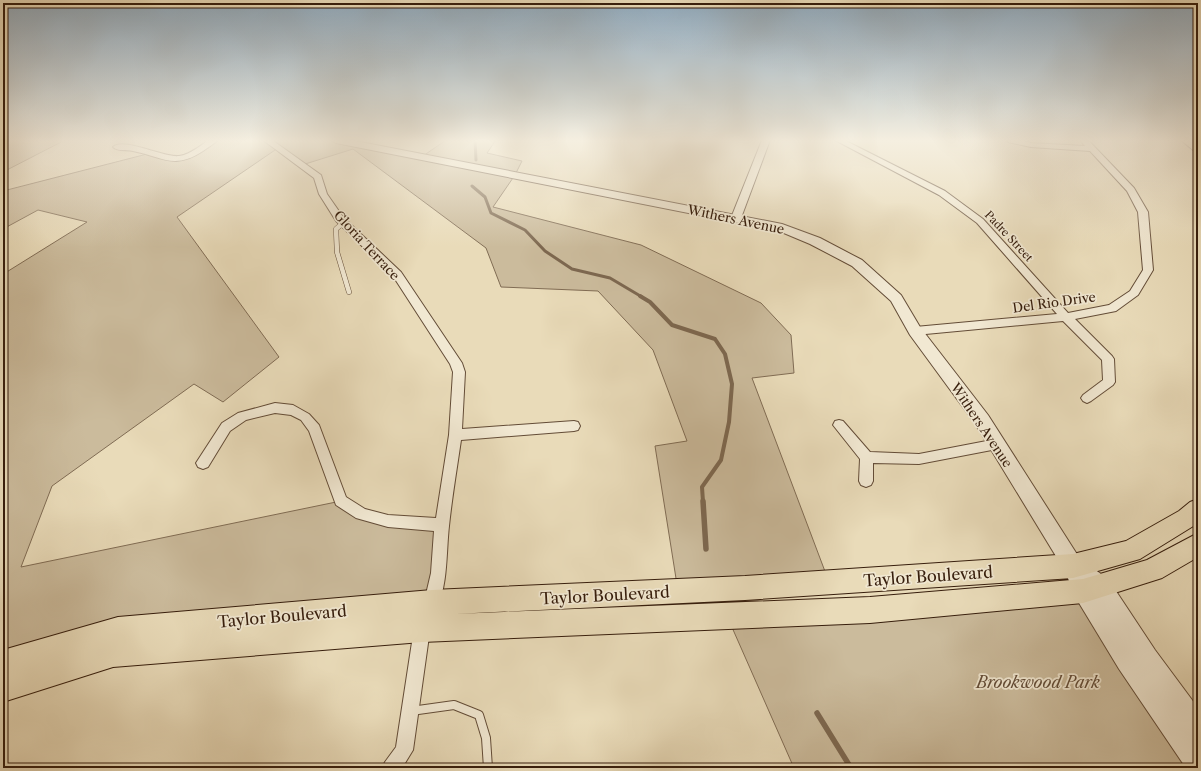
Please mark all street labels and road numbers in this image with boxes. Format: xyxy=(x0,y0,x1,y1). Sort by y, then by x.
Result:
street label: Withers Avenue xyxy=(685,201,786,237)
street label: Gloria Terrace xyxy=(331,207,403,283)
street label: Padre Street xyxy=(982,208,1036,264)
street label: Del Rio Drive xyxy=(1011,288,1097,316)
street label: Withers Avenue xyxy=(947,379,1016,470)
street label: Taylor Boulevard xyxy=(863,561,994,591)
street label: Taylor Boulevard xyxy=(540,582,671,608)
street label: Taylor Boulevard xyxy=(217,600,348,632)

